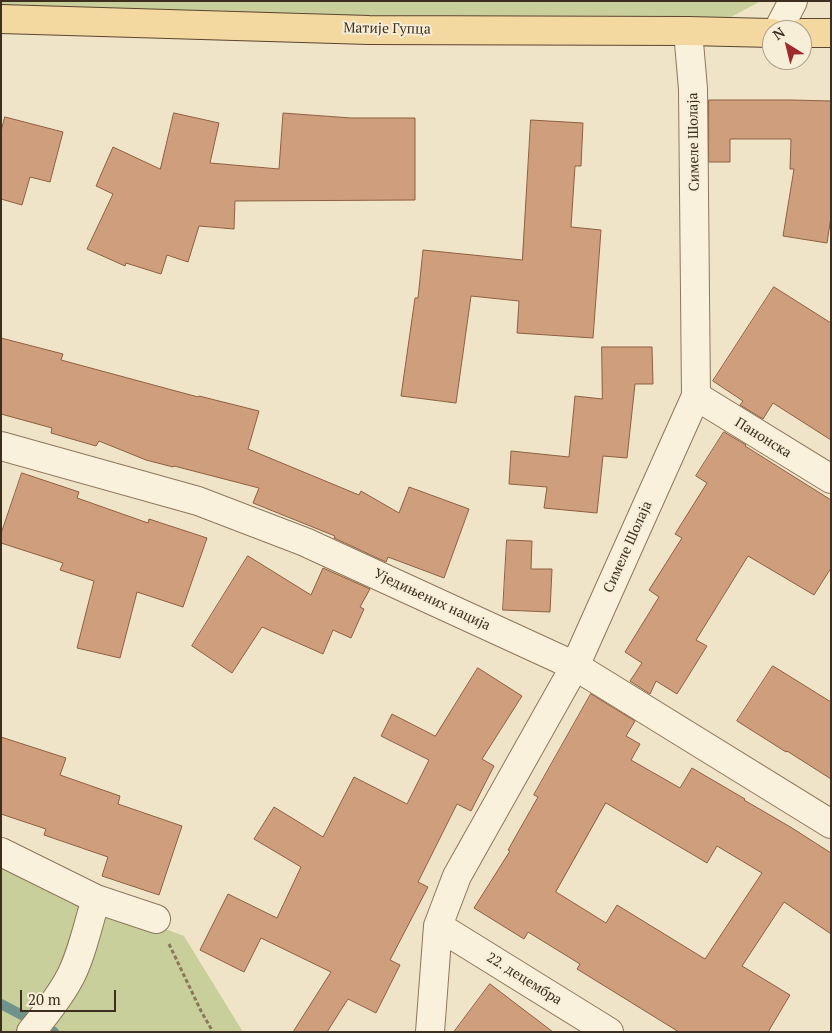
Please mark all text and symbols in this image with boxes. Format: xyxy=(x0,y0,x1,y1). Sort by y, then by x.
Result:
street label: Матије Гупца xyxy=(343,20,431,38)
north arrow xyxy=(762,20,812,70)
text: N xyxy=(769,22,788,44)
street label: Симеле Шолаја xyxy=(685,92,703,192)
street label: Панонска xyxy=(732,414,794,462)
street label: Симеле Шолаја xyxy=(600,498,656,596)
street label: Уједињених нација xyxy=(371,566,493,634)
street label: 22. децембра xyxy=(483,949,565,1009)
scale bar xyxy=(22,980,119,1012)
text: 20 m xyxy=(28,989,61,1009)

